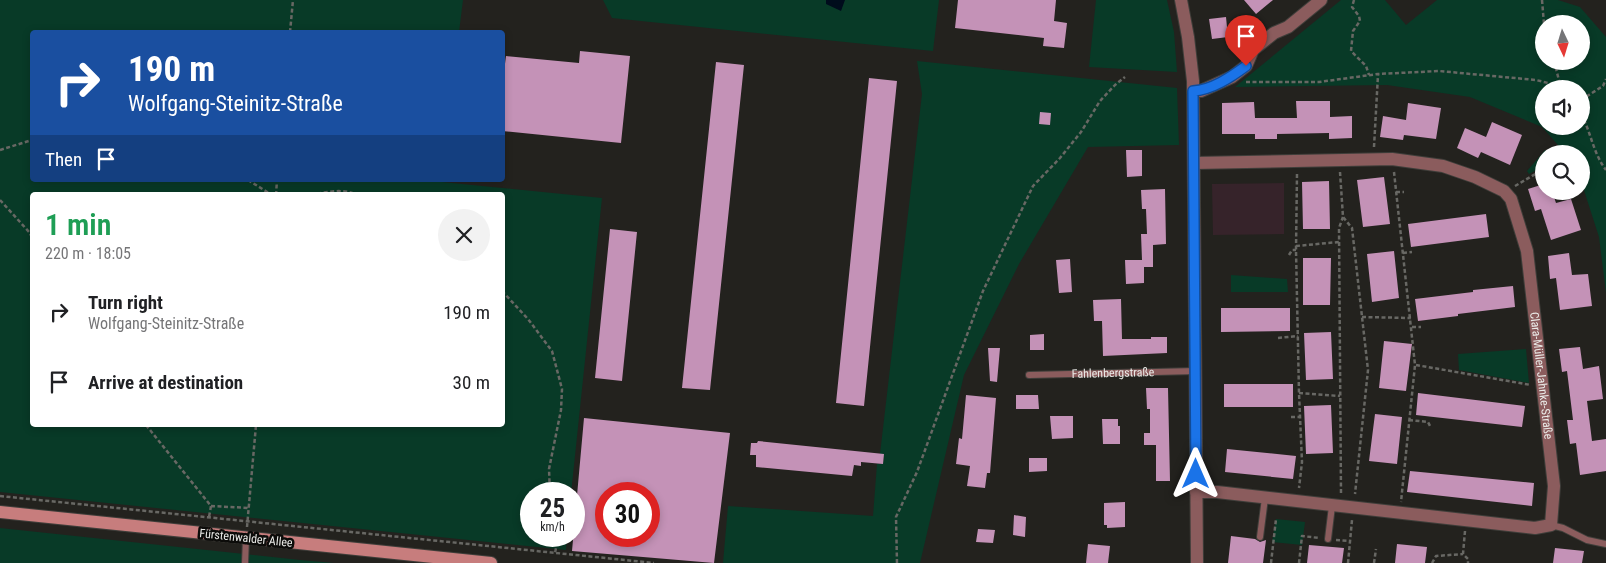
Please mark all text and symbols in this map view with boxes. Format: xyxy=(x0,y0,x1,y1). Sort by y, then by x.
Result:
pin xyxy=(1225,15,1267,66)
north arrow xyxy=(1535,15,1590,70)
map controls xyxy=(1535,15,1590,200)
icon: arrive xyxy=(1232,22,1260,50)
text: 190 m xyxy=(128,49,215,90)
icon: right xyxy=(45,50,110,115)
button: sound xyxy=(1535,80,1590,135)
text: Wolfgang-Steinitz-Straße xyxy=(128,91,343,116)
icon: arrive xyxy=(92,145,120,173)
button: search xyxy=(1535,145,1590,200)
text: Then xyxy=(45,148,82,171)
text: 1 min xyxy=(45,207,111,242)
button: close xyxy=(438,209,490,261)
text: 220 m · 18:05 xyxy=(45,244,131,263)
text: Turn right xyxy=(88,291,163,314)
icon: right xyxy=(45,298,73,326)
text: 190 m xyxy=(443,301,490,324)
street label: Clara-Müller-Jahnke-Straße xyxy=(1527,311,1556,440)
text: Wolfgang-Steinitz-Straße xyxy=(88,314,244,333)
street label: Fahlenbergstraße xyxy=(1072,365,1155,381)
icon: arrive xyxy=(45,368,73,396)
text: Arrive at destination xyxy=(88,371,243,394)
text: 30 m xyxy=(453,371,490,394)
position arrow xyxy=(1169,447,1221,499)
speed limit sign: 30 xyxy=(595,482,660,547)
text: 25 xyxy=(540,494,565,523)
text: km/h xyxy=(540,520,565,534)
street label: Fürstenwalder Allee xyxy=(199,526,294,550)

